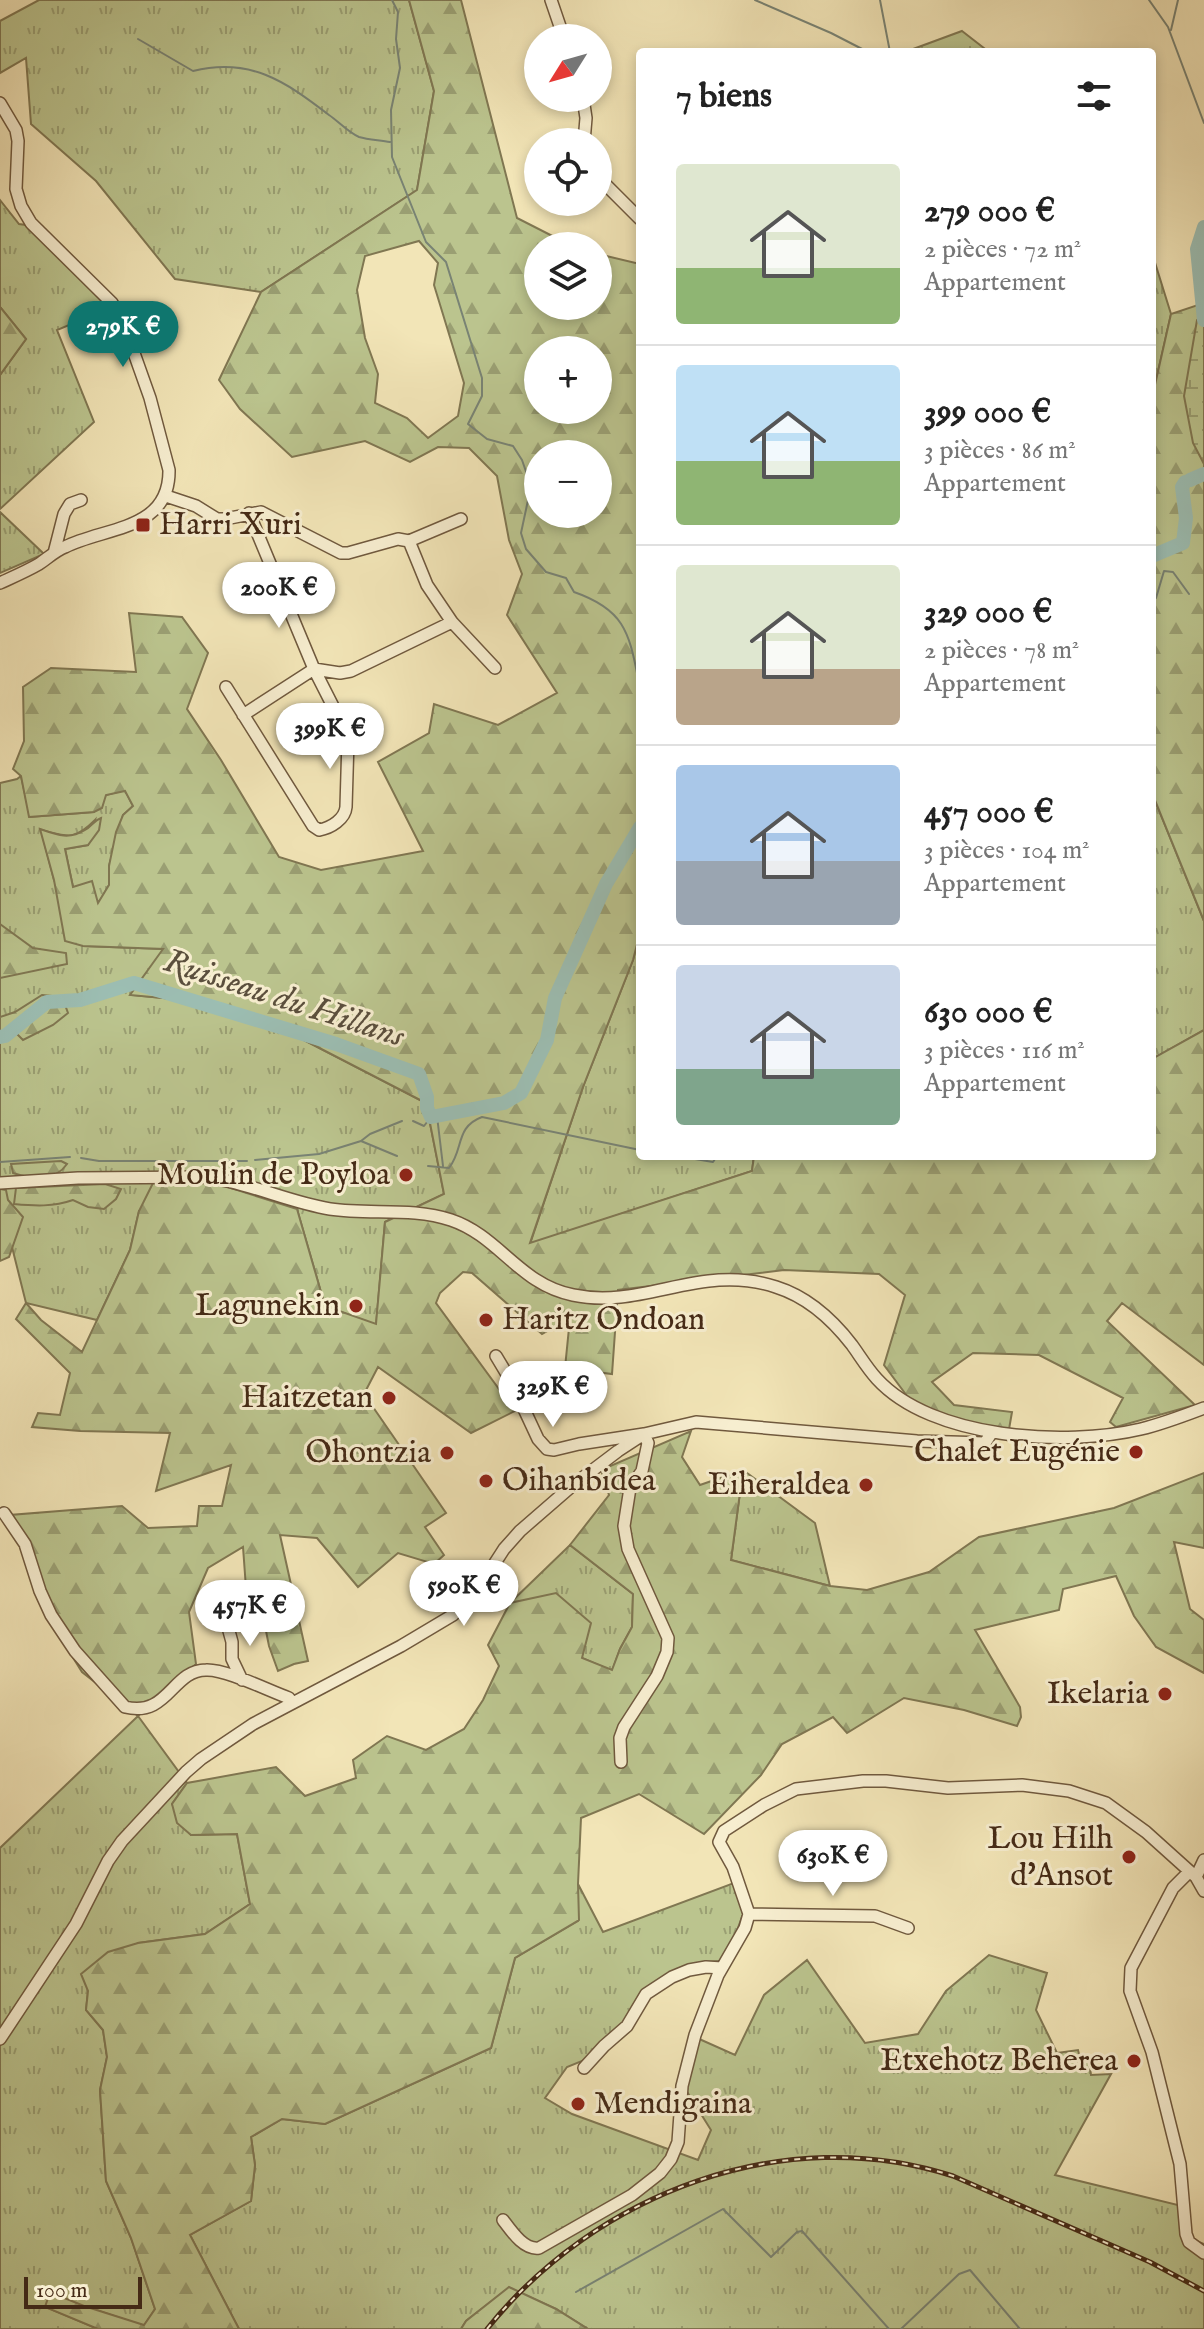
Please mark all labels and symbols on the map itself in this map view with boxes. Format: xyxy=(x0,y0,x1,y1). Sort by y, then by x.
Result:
north arrow xyxy=(524,24,612,112)
pin: 279K € xyxy=(58,301,188,369)
place label: Harri Xuri xyxy=(159,505,302,546)
marker: Harri Xuri xyxy=(134,516,152,534)
pin: 200K € xyxy=(214,562,344,630)
pin: 399K € xyxy=(265,703,395,771)
water label: Ruisseau du Hillans xyxy=(158,940,410,1058)
place label: Moulin de Poyloa xyxy=(156,1155,390,1196)
marker: Moulin de Poyloa xyxy=(397,1166,415,1184)
place label: Lagunekin xyxy=(195,1286,340,1327)
marker: Lagunekin xyxy=(347,1297,365,1315)
place label: Haritz Ondoan xyxy=(502,1300,705,1341)
marker: Haritz Ondoan xyxy=(477,1311,495,1329)
pin: 329K € xyxy=(488,1361,618,1429)
place label: Haitzetan xyxy=(241,1378,373,1419)
marker: Haitzetan xyxy=(380,1389,398,1407)
place label: Chalet Eugénie xyxy=(914,1432,1120,1473)
place label: Ohontzia xyxy=(305,1433,431,1474)
marker: Chalet Eugénie xyxy=(1127,1443,1145,1461)
marker: Ohontzia xyxy=(438,1444,456,1462)
place label: Oihanbidea xyxy=(502,1461,656,1502)
place label: Eiheraldea xyxy=(708,1465,850,1506)
marker: Oihanbidea xyxy=(477,1472,495,1490)
marker: Eiheraldea xyxy=(857,1476,875,1494)
pin: 590K € xyxy=(399,1560,529,1628)
pin: 457K € xyxy=(185,1580,315,1648)
place label: Ikelaria xyxy=(1047,1674,1149,1715)
marker: Ikelaria xyxy=(1156,1685,1174,1703)
place label: Lou Hilh d'Ansot xyxy=(987,1819,1113,1897)
pin: 630K € xyxy=(768,1830,898,1898)
marker: Lou Hilh d'Ansot xyxy=(1120,1848,1138,1866)
place label: Etxehotz Beherea xyxy=(880,2041,1118,2082)
marker: Etxehotz Beherea xyxy=(1125,2052,1143,2070)
place label: Mendigaina xyxy=(594,2084,752,2125)
marker: Mendigaina xyxy=(569,2095,587,2113)
scale bar xyxy=(24,2273,142,2309)

